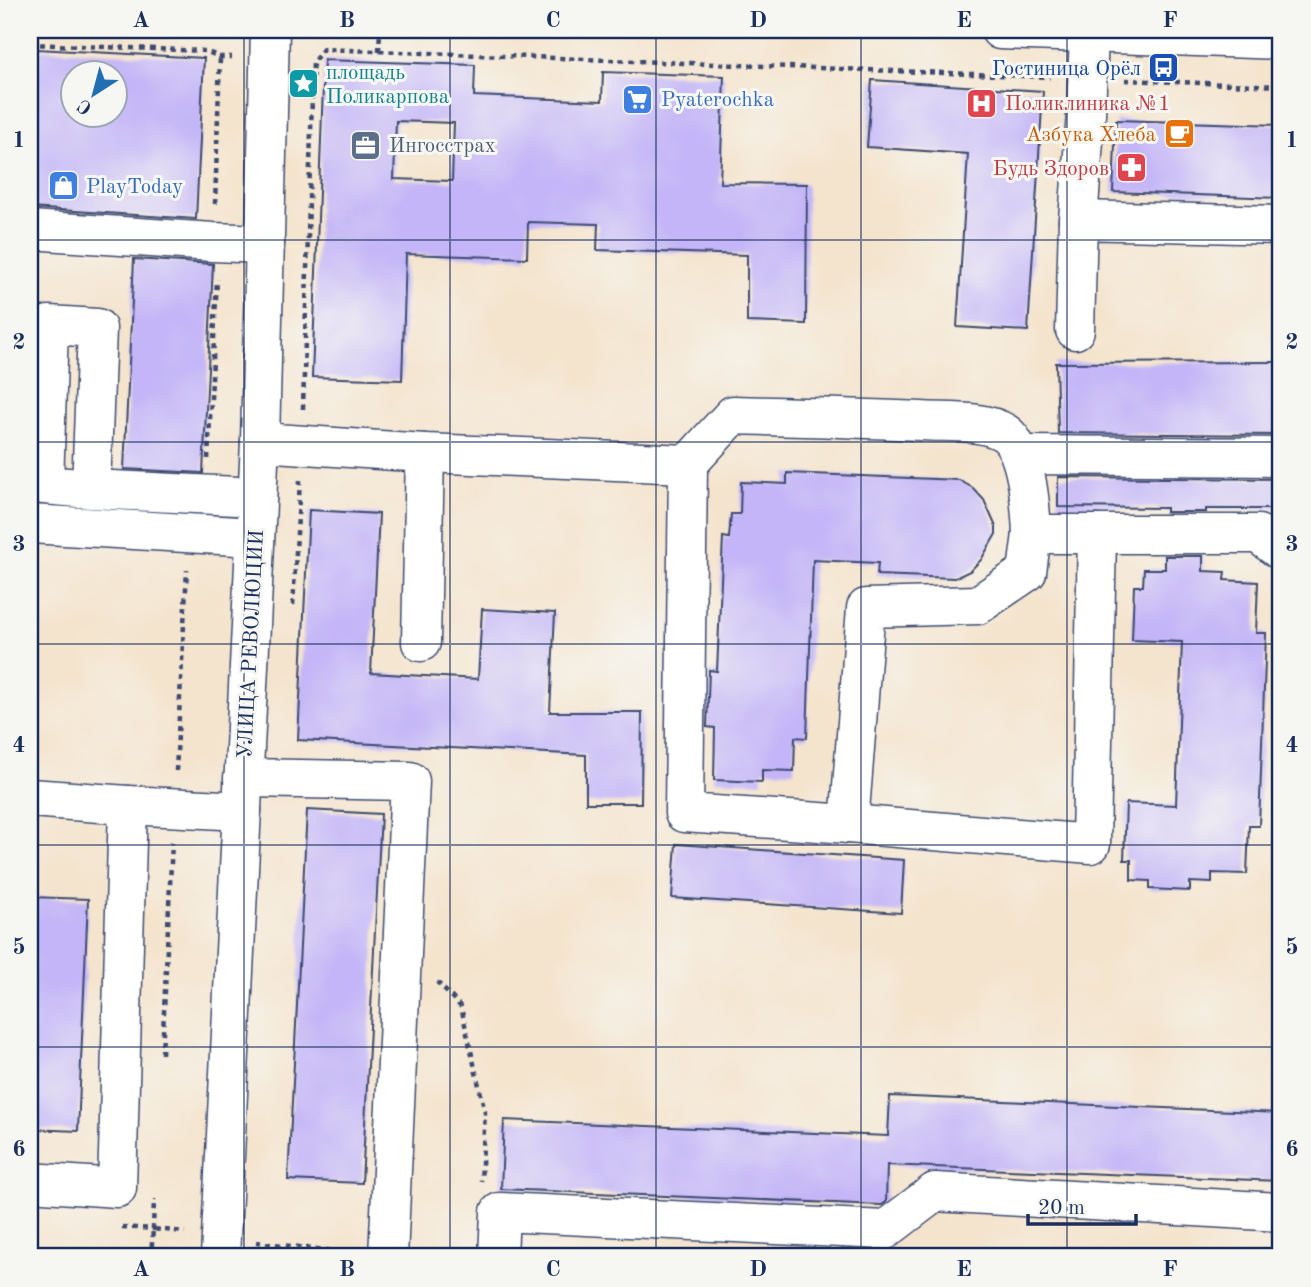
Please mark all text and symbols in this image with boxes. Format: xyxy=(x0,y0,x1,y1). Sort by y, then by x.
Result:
text: A xyxy=(132,9,150,32)
text: B xyxy=(339,9,355,32)
text: C xyxy=(545,9,561,32)
text: D xyxy=(749,9,767,32)
text: E xyxy=(956,9,972,32)
text: F xyxy=(1162,9,1178,32)
bus stop icon: Гостиница Орёл xyxy=(1147,51,1181,85)
place label: Гостиница Орёл xyxy=(992,59,1141,80)
north arrow xyxy=(60,60,130,130)
place label: площадь Поликарпова xyxy=(326,63,449,108)
place icon: площадь Поликарпова xyxy=(286,67,320,101)
supermarket icon: Pyaterochka xyxy=(621,82,655,116)
hospital icon: Поликлиника №1 xyxy=(965,86,999,120)
place label: Pyaterochka xyxy=(661,90,774,111)
text: С xyxy=(75,94,96,117)
place label: Поликлиника №1 xyxy=(1005,94,1170,115)
cafe icon: Азбука Хлеба xyxy=(1162,117,1196,151)
place label: Азбука Хлеба xyxy=(1026,125,1156,146)
office icon: Ингосстрах xyxy=(349,128,383,162)
text: 1 xyxy=(12,129,26,152)
text: 1 xyxy=(1285,129,1299,152)
place label: Ингосстрах xyxy=(389,136,496,157)
pharmacy icon: Будь Здоров xyxy=(1115,151,1149,185)
place label: Будь Здоров xyxy=(993,159,1109,180)
shop icon: PlayToday xyxy=(46,169,80,203)
place label: PlayToday xyxy=(86,177,183,198)
text: 2 xyxy=(12,331,26,354)
text: 2 xyxy=(1285,331,1299,354)
street label: УЛИЦА РЕВОЛЮЦИИ xyxy=(235,529,268,759)
text: 3 xyxy=(12,533,26,556)
text: 3 xyxy=(1285,533,1299,556)
text: 4 xyxy=(12,734,26,757)
text: 4 xyxy=(1285,734,1299,757)
text: 5 xyxy=(12,936,26,959)
text: 5 xyxy=(1285,936,1299,959)
text: 6 xyxy=(12,1138,26,1161)
text: 6 xyxy=(1285,1138,1299,1161)
scale bar xyxy=(1028,1182,1136,1226)
text: 20 m xyxy=(1038,1198,1085,1219)
text: A xyxy=(132,1258,150,1281)
text: B xyxy=(339,1258,355,1281)
text: C xyxy=(545,1258,561,1281)
text: D xyxy=(749,1258,767,1281)
text: E xyxy=(956,1258,972,1281)
text: F xyxy=(1162,1258,1178,1281)

